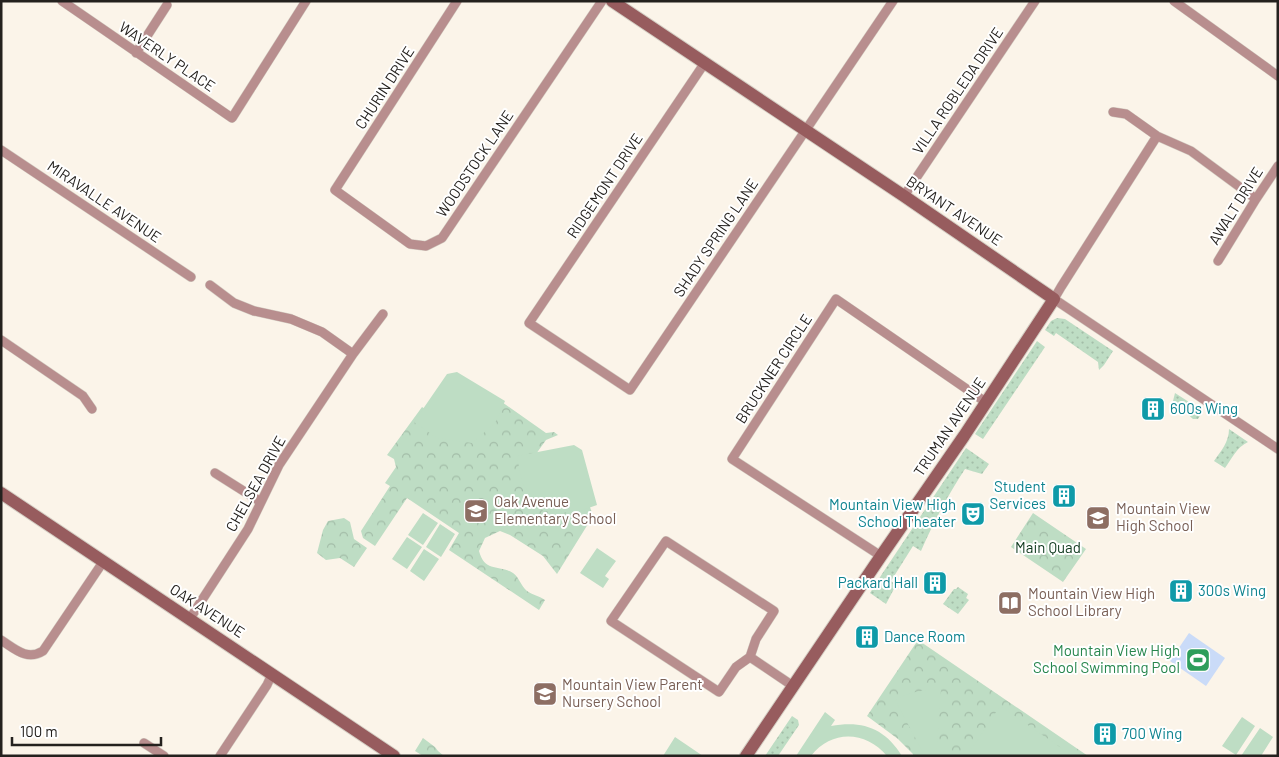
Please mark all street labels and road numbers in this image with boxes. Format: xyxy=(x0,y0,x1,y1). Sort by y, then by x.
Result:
street label: WAVERLY PLACE xyxy=(116,17,219,95)
street label: VILLA ROBLEDA DRIVE xyxy=(908,24,1006,157)
street label: CHURIN DRIVE xyxy=(351,43,418,132)
street label: WOODSTOCK LANE xyxy=(432,107,517,220)
street label: RIDGEMONT DRIVE xyxy=(563,130,646,241)
street label: MIRAVALLE AVENUE xyxy=(44,156,165,246)
street label: AWALT DRIVE xyxy=(1204,163,1266,248)
street label: BRYANT AVENUE xyxy=(903,172,1006,249)
street label: SHADY SPRING LANE xyxy=(669,175,761,300)
street label: BRUCKNER CIRCLE xyxy=(731,311,815,426)
street label: TRUMAN AVENUE xyxy=(909,374,989,479)
street label: CHELSEA DRIVE xyxy=(221,433,289,534)
street label: OAK AVENUE xyxy=(167,579,248,641)

